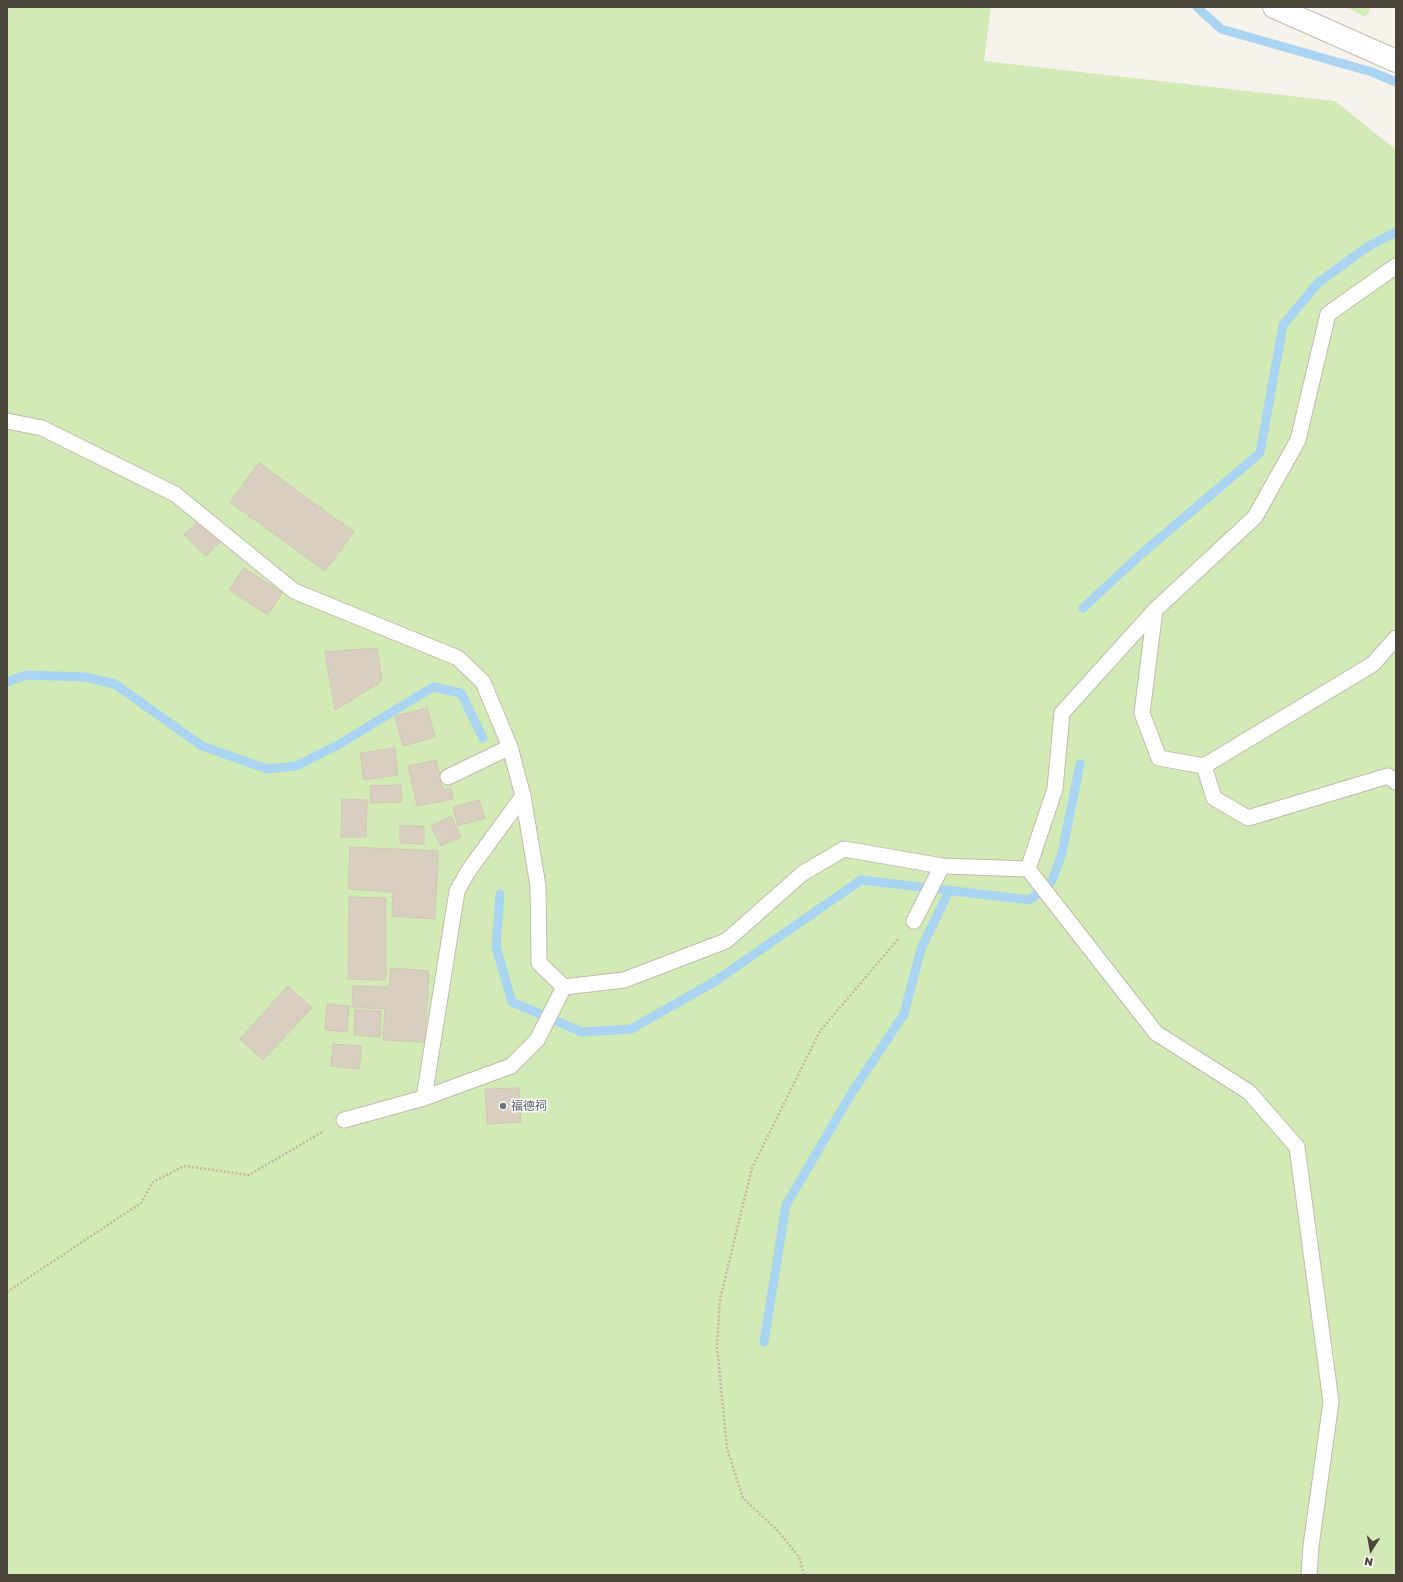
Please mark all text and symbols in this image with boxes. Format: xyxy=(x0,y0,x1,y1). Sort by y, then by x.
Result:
place label: 福德祠 xyxy=(511,1099,547,1113)
marker: 福德祠 xyxy=(498,1101,508,1111)
north arrow xyxy=(1351,1530,1391,1570)
text: N xyxy=(1363,1555,1374,1569)

